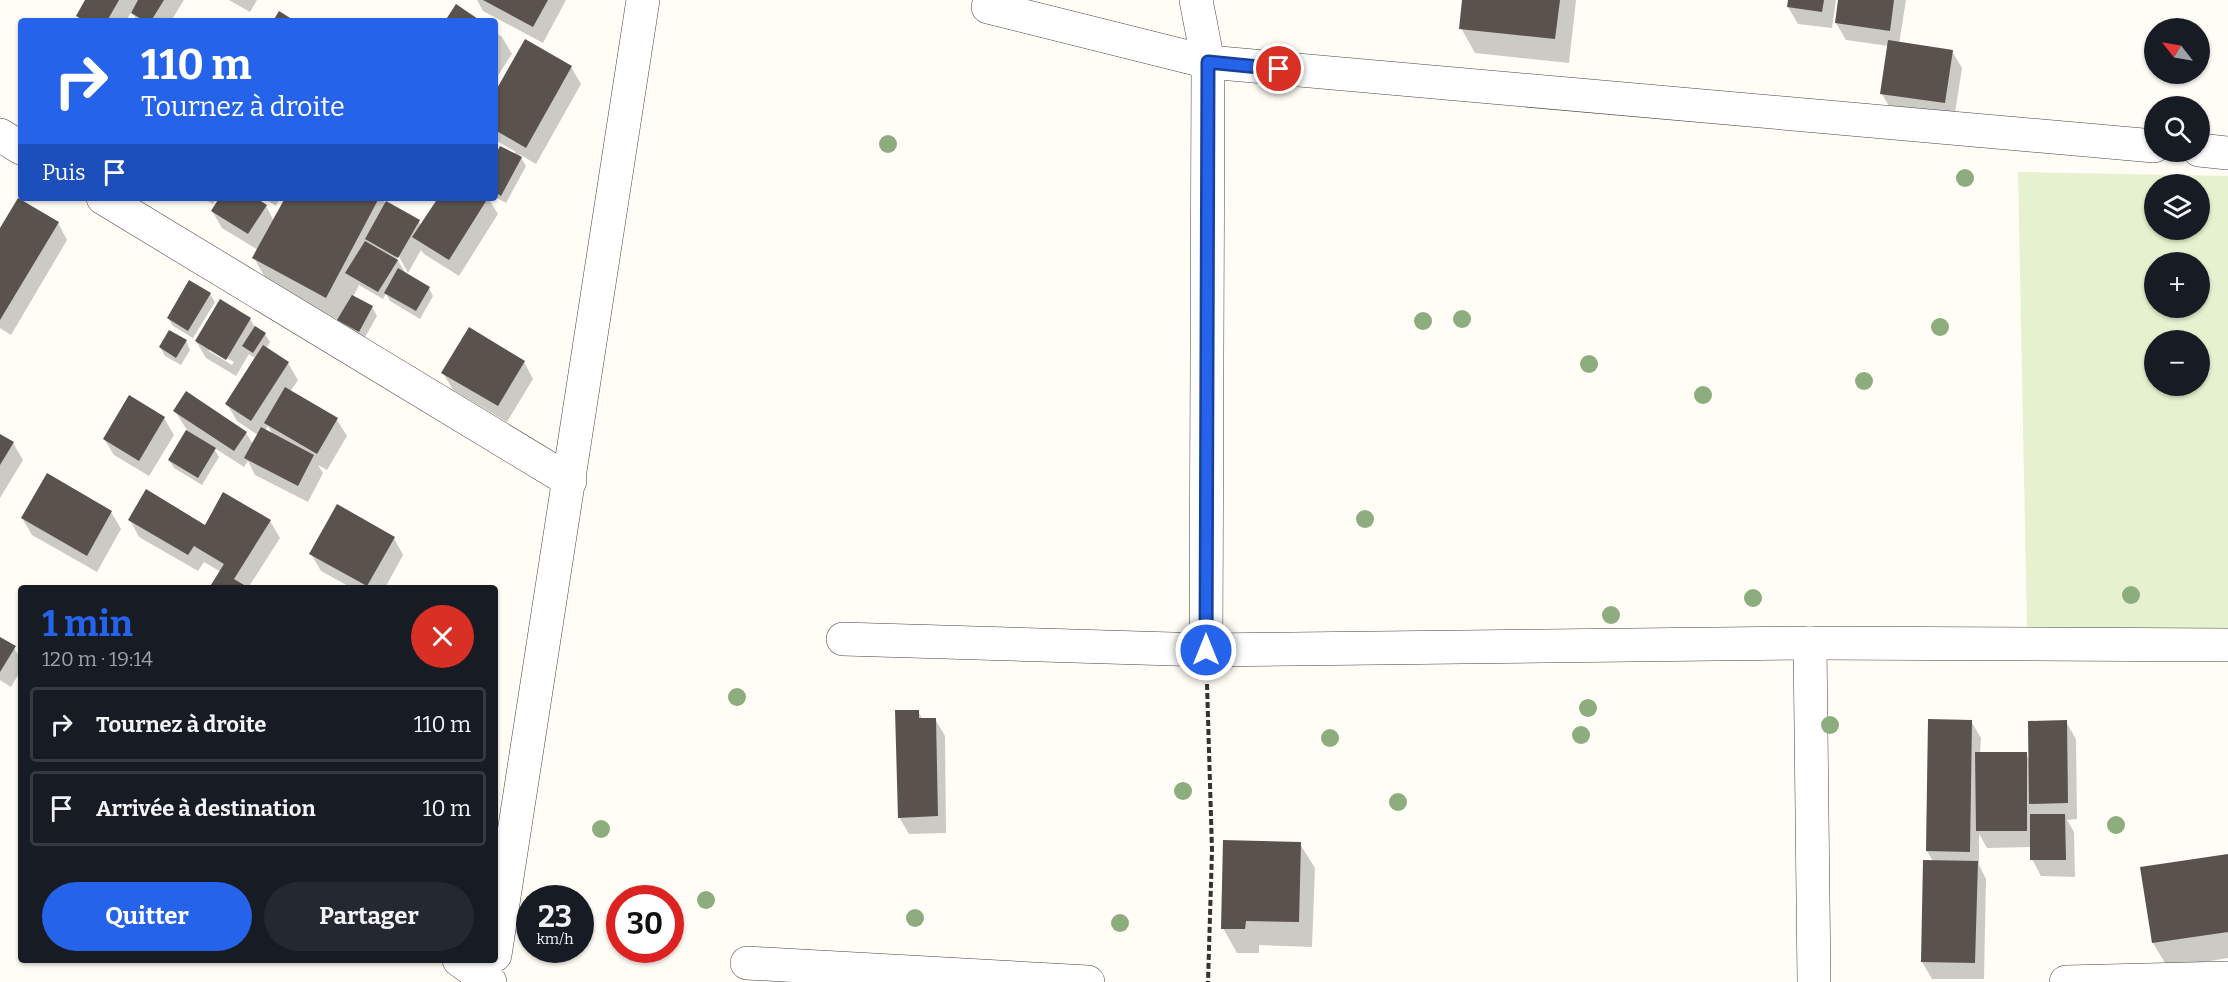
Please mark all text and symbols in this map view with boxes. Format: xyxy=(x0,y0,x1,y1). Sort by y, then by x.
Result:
north arrow xyxy=(2144,18,2210,84)
map controls xyxy=(2144,18,2210,396)
text: 110 m xyxy=(141,40,252,90)
icon: right xyxy=(42,42,120,120)
pin xyxy=(1253,43,1304,94)
icon: arrive xyxy=(1262,52,1295,85)
text: Tournez à droite xyxy=(141,91,345,123)
button: search xyxy=(2144,96,2210,162)
icon: arrive xyxy=(98,156,131,189)
text: Puis xyxy=(42,159,86,186)
button: layers xyxy=(2144,174,2210,240)
button: + xyxy=(2144,252,2210,318)
button: − xyxy=(2144,330,2210,396)
text: 1 min xyxy=(42,602,133,646)
button: close xyxy=(411,605,474,668)
position arrow xyxy=(1174,618,1238,682)
text: 120 m · 19:14 xyxy=(42,647,153,671)
icon: right xyxy=(45,708,78,741)
text: Tournez à droite xyxy=(96,711,266,738)
text: 110 m xyxy=(414,711,471,738)
icon: arrive xyxy=(45,792,78,825)
text: Arrivée à destination xyxy=(96,795,316,822)
text: 10 m xyxy=(423,795,471,822)
button: Quitter xyxy=(42,882,252,951)
button: Partager xyxy=(264,882,474,951)
speed limit sign: 30 xyxy=(606,885,684,963)
text: 23 xyxy=(538,899,572,935)
text: km/h xyxy=(536,930,574,948)

